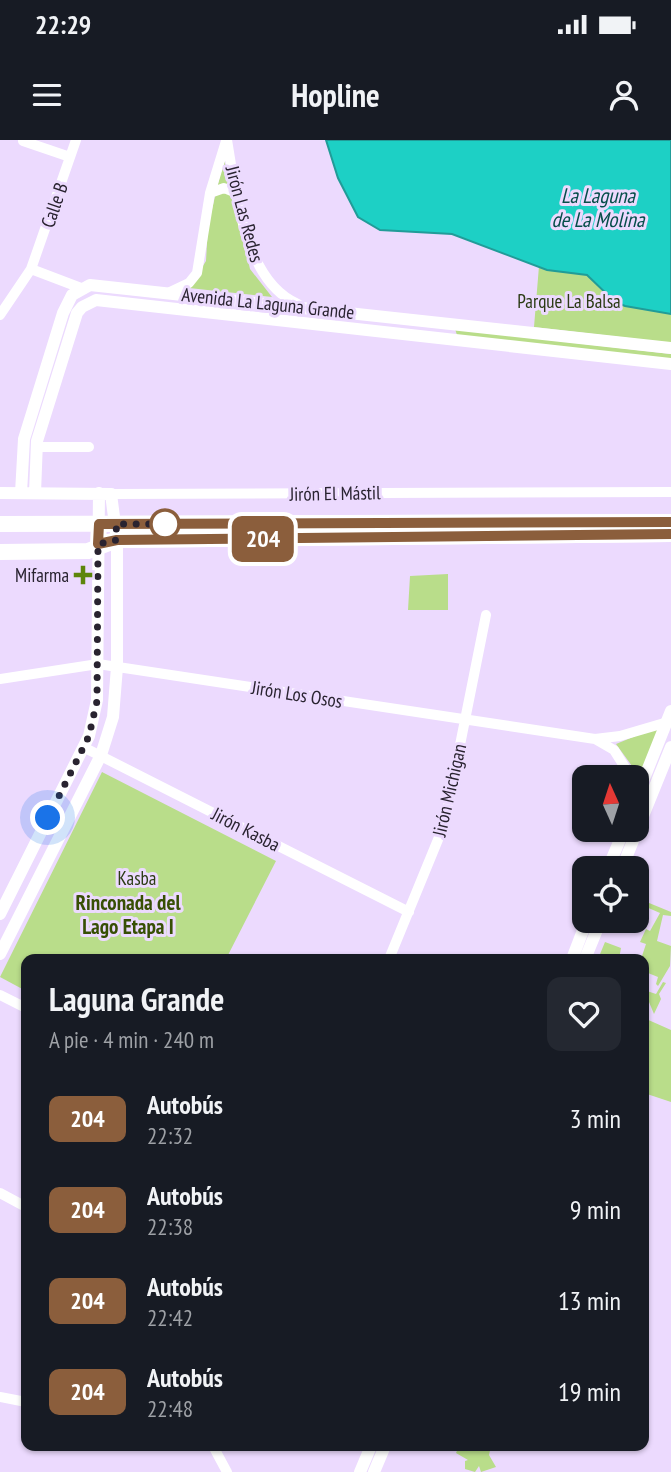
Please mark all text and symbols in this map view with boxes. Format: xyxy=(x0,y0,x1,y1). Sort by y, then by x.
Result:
text: 22:29 xyxy=(35,8,91,41)
text: Hopline xyxy=(291,74,380,116)
icon: menu xyxy=(28,76,66,114)
icon: person xyxy=(605,76,643,114)
street label: Jirón Las Redes xyxy=(220,162,269,265)
street label: Calle B xyxy=(35,179,73,231)
water label: La Laguna de La Molina xyxy=(551,182,646,233)
street label: Avenida La Laguna Grande xyxy=(181,282,356,324)
park label: Parque La Balsa xyxy=(517,289,621,313)
street label: Jirón El Mástil xyxy=(288,480,381,506)
unlabelled marker xyxy=(150,509,180,539)
line badge: 204 xyxy=(223,516,303,562)
text: 204 xyxy=(246,523,280,554)
place label: Mifarma xyxy=(15,563,69,587)
marker: Mifarma xyxy=(75,567,91,583)
street label: Jirón Los Osos xyxy=(249,675,344,713)
street label: Jirón Michigan xyxy=(426,741,471,840)
north arrow xyxy=(572,765,649,842)
map controls xyxy=(572,765,649,933)
your location xyxy=(30,800,65,835)
street label: Jirón Kasba xyxy=(207,801,284,856)
button: locate xyxy=(572,856,649,933)
park label: Kasba xyxy=(118,866,156,890)
district label: Rinconada del Lago Etapa I xyxy=(76,889,181,940)
text: Laguna Grande xyxy=(49,977,224,1020)
button: heart xyxy=(547,977,621,1051)
text: A pie · 4 min · 240 m xyxy=(49,1025,214,1054)
text: Autobús xyxy=(147,1088,223,1121)
text: 3 min xyxy=(570,1102,621,1135)
text: 204 xyxy=(70,1103,105,1134)
text: 22:32 xyxy=(147,1121,193,1150)
text: Autobús xyxy=(147,1179,223,1212)
text: 9 min xyxy=(570,1193,621,1226)
text: 204 xyxy=(70,1194,105,1225)
text: 22:38 xyxy=(147,1212,193,1241)
text: Autobús xyxy=(147,1270,223,1303)
text: 13 min xyxy=(558,1284,621,1317)
text: 204 xyxy=(70,1285,105,1316)
text: 22:42 xyxy=(147,1303,193,1332)
text: Autobús xyxy=(147,1361,223,1394)
text: 19 min xyxy=(558,1375,621,1408)
text: 204 xyxy=(70,1376,105,1407)
text: 22:48 xyxy=(147,1394,193,1423)

